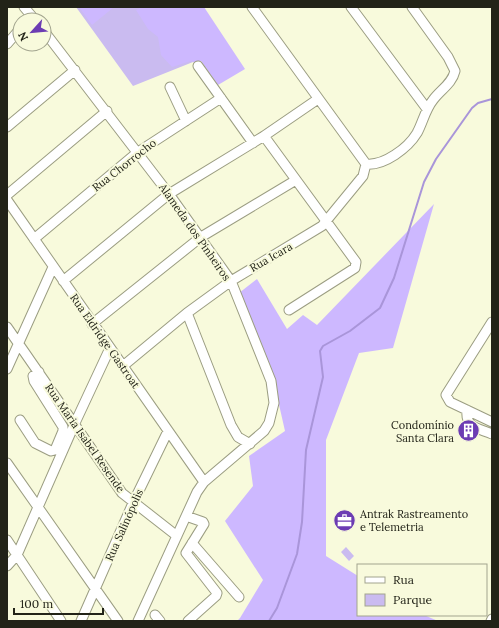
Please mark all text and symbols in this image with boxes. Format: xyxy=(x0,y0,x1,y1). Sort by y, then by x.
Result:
north arrow xyxy=(12,12,52,52)
text: N xyxy=(15,29,31,44)
street label: Rua Chorrocho xyxy=(89,136,159,194)
street label: Alameda dos Pinheiros xyxy=(156,180,234,283)
street label: Rua Icara xyxy=(247,239,295,275)
street label: Rua Eldridge Gastroat xyxy=(67,291,143,392)
street label: Rua Maria Isabel Resende xyxy=(42,381,128,495)
place label: Condomínio Santa Clara xyxy=(391,418,454,445)
building icon: Condomínio Santa Clara xyxy=(456,418,482,444)
street label: Rua Salinópolis xyxy=(102,487,146,563)
office icon: Antrak Rastreamento e Telemetria xyxy=(331,507,357,533)
place label: Antrak Rastreamento e Telemetria xyxy=(359,507,468,534)
legend xyxy=(357,564,487,616)
text: Rua xyxy=(393,572,414,587)
scale bar xyxy=(14,590,103,616)
text: Parque xyxy=(393,592,433,607)
text: 100 m xyxy=(20,596,53,611)

